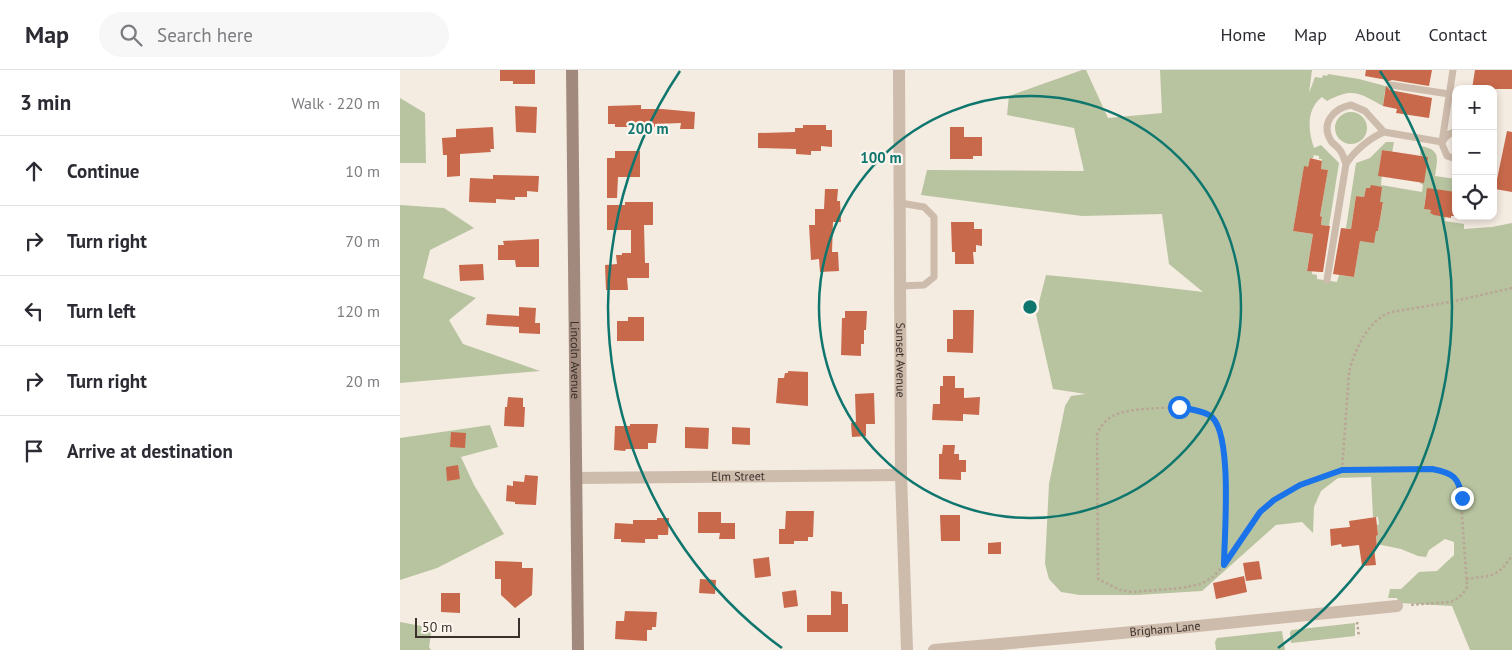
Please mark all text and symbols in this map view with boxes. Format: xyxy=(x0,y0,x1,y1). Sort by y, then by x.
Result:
search box xyxy=(99,12,449,57)
text: Map xyxy=(25,19,69,50)
icon: search xyxy=(117,21,145,49)
text: Search here xyxy=(157,23,253,47)
text: Home xyxy=(1220,23,1266,46)
text: Map xyxy=(1294,23,1327,46)
text: About xyxy=(1355,23,1401,46)
text: Contact xyxy=(1429,23,1487,46)
map controls xyxy=(1452,85,1497,220)
button: + xyxy=(1452,85,1497,130)
text: 3 min xyxy=(20,89,71,116)
text: Walk · 220 m xyxy=(291,93,380,113)
text: 200 m xyxy=(627,119,669,138)
button: − xyxy=(1452,130,1497,175)
text: 100 m xyxy=(860,148,902,167)
icon: ahead xyxy=(20,157,48,185)
text: Continue xyxy=(67,159,139,183)
text: 10 m xyxy=(345,161,380,181)
button: locate xyxy=(1452,175,1497,220)
icon: right xyxy=(20,227,48,255)
text: Turn right xyxy=(67,229,147,253)
text: 70 m xyxy=(345,231,380,251)
icon: left xyxy=(20,297,48,325)
centre of rings xyxy=(1021,298,1039,316)
text: Turn left xyxy=(67,299,136,323)
text: 120 m xyxy=(337,301,380,321)
street label: Lincoln Avenue xyxy=(568,321,583,399)
street label: Sunset Avenue xyxy=(893,322,909,398)
icon: right xyxy=(20,367,48,395)
text: Turn right xyxy=(67,369,147,393)
text: 20 m xyxy=(345,371,380,391)
route start xyxy=(1168,396,1191,419)
icon: arrive xyxy=(20,437,48,465)
text: Arrive at destination xyxy=(67,439,233,463)
street label: Elm Street xyxy=(711,468,765,484)
route end xyxy=(1451,487,1474,510)
scale bar xyxy=(415,615,520,638)
text: 50 m xyxy=(422,618,452,636)
street label: Brigham Lane xyxy=(1129,618,1201,639)

